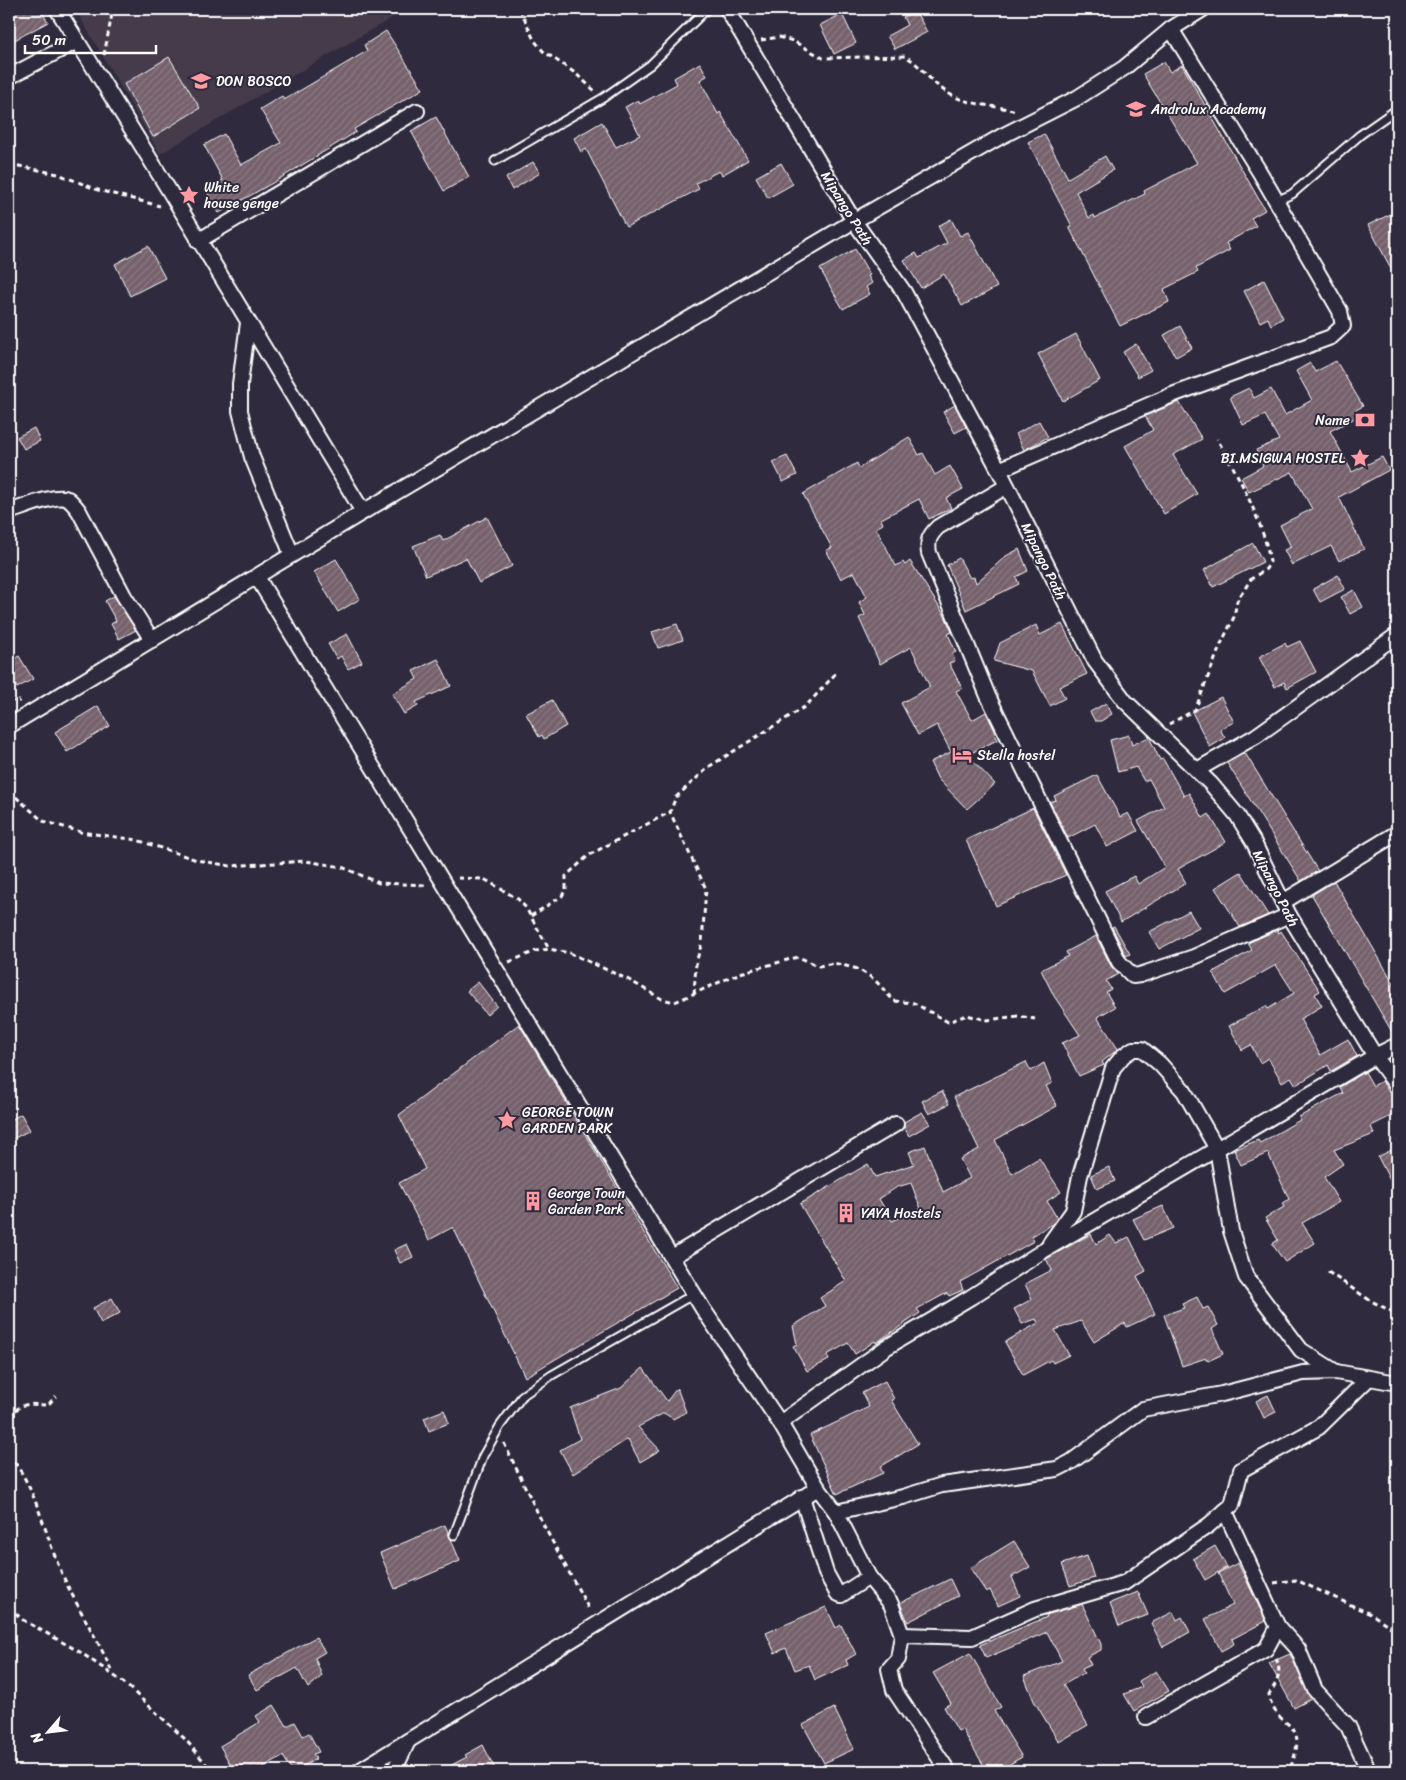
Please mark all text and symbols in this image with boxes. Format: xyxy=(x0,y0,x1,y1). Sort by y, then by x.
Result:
scale bar xyxy=(25,22,156,54)
text: 50 m xyxy=(32,27,67,53)
place label: DON BOSCO xyxy=(216,69,292,94)
school or university icon: DON BOSCO xyxy=(190,70,212,92)
place label: Androlux Academy xyxy=(1150,97,1267,122)
school or university icon: Androlux Academy xyxy=(1125,98,1147,120)
street label: Mipango Path xyxy=(814,166,879,250)
place label: White house genge xyxy=(203,175,279,216)
place icon: White house genge xyxy=(178,184,200,206)
place label: Name xyxy=(1315,408,1350,433)
bank icon: Name xyxy=(1354,409,1376,431)
place label: BI.MSIGWA HOSTEL xyxy=(1221,446,1346,471)
place icon: BI.MSIGWA HOSTEL xyxy=(1349,447,1371,469)
street label: Mipango Path xyxy=(1014,518,1073,604)
place label: Stella hostel xyxy=(977,743,1056,768)
hotel icon: Stella hostel xyxy=(951,744,973,766)
street label: Mipango Path xyxy=(1245,845,1306,931)
place label: GEORGE TOWN GARDEN PARK xyxy=(522,1100,614,1141)
place icon: GEORGE TOWN GARDEN PARK xyxy=(496,1109,518,1131)
place label: George Town Garden Park xyxy=(548,1181,626,1222)
building icon: George Town Garden Park xyxy=(522,1190,544,1212)
place label: YAYA Hostels xyxy=(861,1201,941,1226)
building icon: YAYA Hostels xyxy=(835,1202,857,1224)
north arrow xyxy=(22,1708,72,1758)
text: N xyxy=(24,1727,51,1749)

